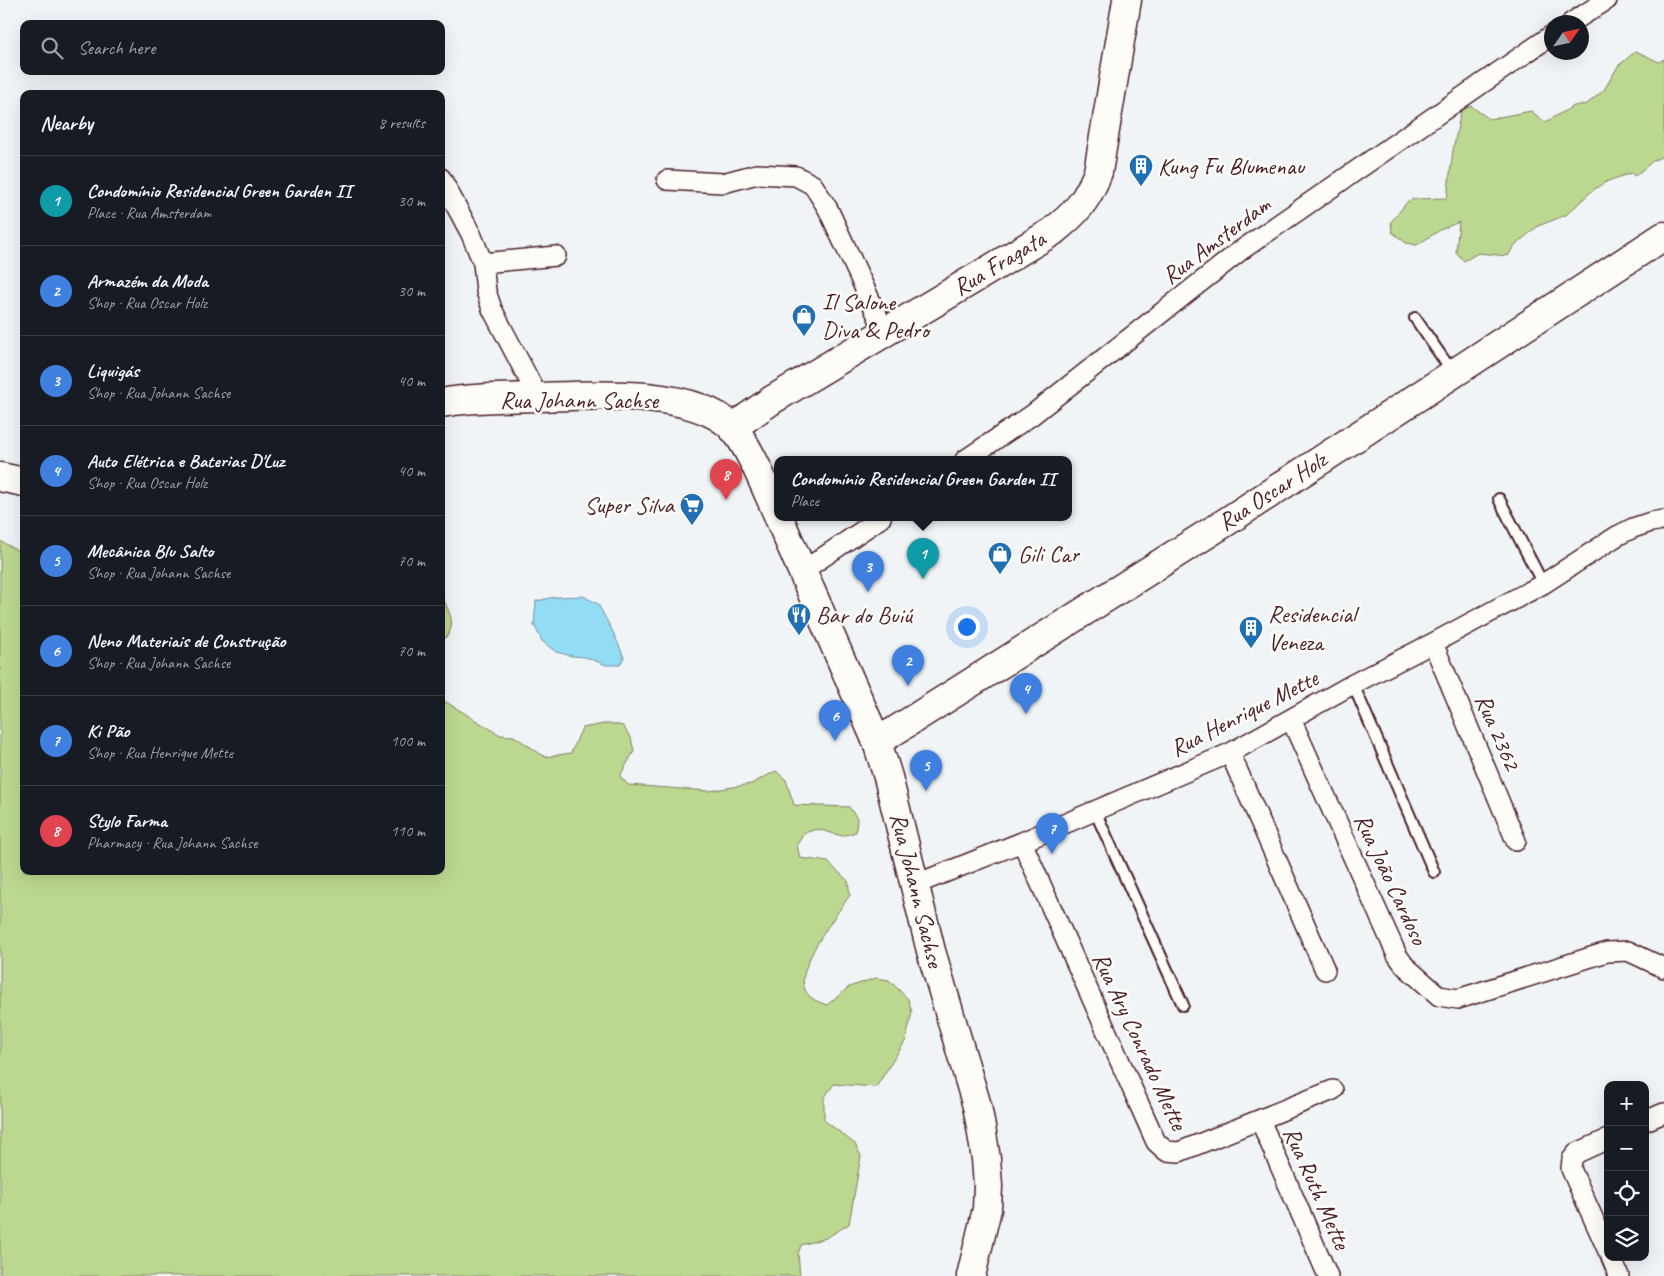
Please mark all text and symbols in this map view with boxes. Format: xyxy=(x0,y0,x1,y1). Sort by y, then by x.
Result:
north arrow xyxy=(1544,15,1589,60)
search box xyxy=(20,20,445,75)
icon: search xyxy=(38,34,66,62)
text: Search here xyxy=(78,36,155,60)
text: Nearby xyxy=(40,110,93,136)
text: 8 results xyxy=(378,113,425,133)
place label: Kung Fu Blumenau xyxy=(1158,151,1306,181)
building icon: Kung Fu Blumenau xyxy=(1128,153,1154,187)
text: Condomínio Residencial Green Garden II xyxy=(87,179,351,203)
street label: Rua Amsterdam xyxy=(1156,189,1277,290)
text: 1 xyxy=(52,191,60,211)
text: 30 m xyxy=(398,191,425,211)
text: Place · Rua Amsterdam xyxy=(87,203,211,223)
street label: Rua Fragata xyxy=(947,223,1052,302)
text: Armazém da Moda xyxy=(87,269,208,293)
text: 2 xyxy=(52,281,60,301)
text: 30 m xyxy=(398,281,425,301)
place label: Il Salone Diva & Pedro xyxy=(822,287,931,345)
text: Shop · Rua Oscar Holz xyxy=(87,293,207,313)
shop icon: Il Salone Diva & Pedro xyxy=(791,303,817,337)
text: Liquigás xyxy=(87,359,139,383)
text: 3 xyxy=(52,371,60,391)
text: 40 m xyxy=(398,371,425,391)
text: Shop · Rua Johann Sachse xyxy=(87,383,230,403)
street label: Rua Johann Sachse xyxy=(500,385,660,415)
street label: Rua Oscar Holz xyxy=(1212,444,1334,537)
text: Auto Elétrica e Baterias D'Luz xyxy=(87,449,284,473)
popup xyxy=(774,456,1072,521)
pin: 8 xyxy=(710,459,742,500)
text: 4 xyxy=(52,461,60,481)
text: 40 m xyxy=(398,461,425,481)
text: Condomínio Residencial Green Garden II xyxy=(791,467,1055,491)
text: Shop · Rua Oscar Holz xyxy=(87,473,207,493)
place label: Super Silva xyxy=(584,490,675,520)
text: Place xyxy=(791,491,819,511)
supermarket icon: Super Silva xyxy=(679,492,705,526)
pin: 1 xyxy=(907,538,939,579)
text: Mecânica Blu Salto xyxy=(87,539,213,563)
place label: Gili Car xyxy=(1018,539,1081,569)
shop icon: Gili Car xyxy=(987,541,1013,575)
text: 5 xyxy=(53,551,59,571)
text: 70 m xyxy=(398,551,425,571)
pin: 3 xyxy=(852,551,884,592)
text: Shop · Rua Johann Sachse xyxy=(87,563,230,583)
place label: Residencial Veneza xyxy=(1268,599,1360,657)
place label: Bar do Buiú xyxy=(816,600,914,630)
restaurant icon: Bar do Buiú xyxy=(786,602,812,636)
your location xyxy=(954,614,980,640)
building icon: Residencial Veneza xyxy=(1238,615,1264,649)
text: Neno Materiais de Construção xyxy=(87,629,285,653)
text: 6 xyxy=(52,641,60,661)
text: 70 m xyxy=(398,641,425,661)
pin: 2 xyxy=(892,645,924,686)
text: Shop · Rua Johann Sachse xyxy=(87,653,230,673)
street label: Rua Henrique Mette xyxy=(1165,662,1325,763)
pin: 4 xyxy=(1010,673,1042,714)
street label: Rua 2362 xyxy=(1469,689,1528,777)
pin: 6 xyxy=(819,700,851,741)
text: Ki Pão xyxy=(87,719,129,743)
text: 7 xyxy=(52,731,60,751)
text: 100 m xyxy=(391,731,425,751)
text: Shop · Rua Henrique Mette xyxy=(87,743,233,763)
pin: 5 xyxy=(910,750,942,791)
text: Stylo Farma xyxy=(87,809,167,833)
street label: Rua João Cardoso xyxy=(1348,809,1435,951)
street label: Rua Johann Sachse xyxy=(883,810,951,972)
pin: 7 xyxy=(1036,813,1068,854)
text: 8 xyxy=(52,821,60,841)
text: 110 m xyxy=(391,821,425,841)
text: Pharmacy · Rua Johann Sachse xyxy=(87,833,257,853)
street label: Rua Ary Conrado Mette xyxy=(1086,948,1195,1136)
map controls xyxy=(1604,1081,1649,1261)
button: + xyxy=(1604,1081,1649,1126)
street label: Rua Ruth Mette xyxy=(1277,1122,1358,1256)
button: − xyxy=(1604,1126,1649,1171)
button: locate xyxy=(1604,1171,1649,1216)
button: layers xyxy=(1604,1216,1649,1261)

